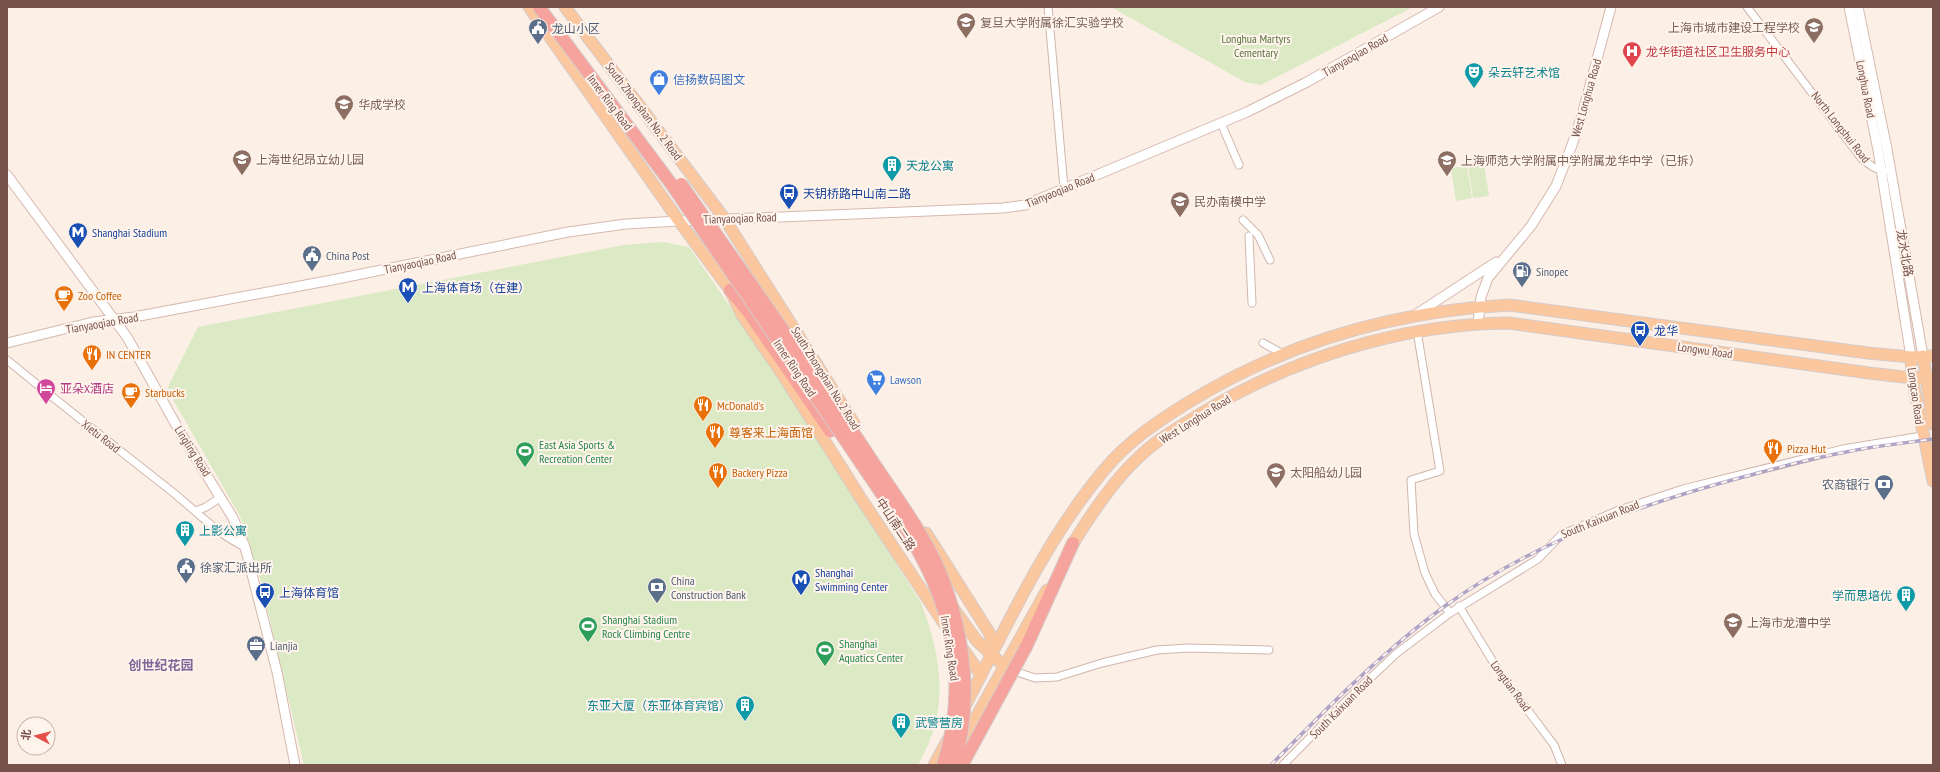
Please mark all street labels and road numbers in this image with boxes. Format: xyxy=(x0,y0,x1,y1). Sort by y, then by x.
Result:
street label: Tianyaoqiao Road xyxy=(1319,30,1391,80)
street label: West Longhua Road xyxy=(1568,57,1604,139)
street label: South Zhongshan No. 2 Road xyxy=(602,59,686,163)
street label: Longhua Road xyxy=(1853,59,1879,119)
street label: Inner Ring Road xyxy=(584,71,636,133)
street label: North Longshui Road xyxy=(1808,88,1874,166)
street label: Tianyaoqiao Road xyxy=(1023,169,1097,211)
street label: Tianyaoqiao Road xyxy=(703,209,777,227)
street label: 龙水北路 xyxy=(1893,228,1917,278)
street label: Tianyaoqiao Road xyxy=(383,247,457,277)
street label: Tianyaoqiao Road xyxy=(65,309,139,337)
street label: South Zhongshan No. 2 Road xyxy=(788,324,864,432)
street label: Inner Ring Road xyxy=(770,336,820,400)
street label: Longwu Road xyxy=(1677,339,1733,361)
street label: Longcao Road xyxy=(1905,367,1927,425)
street label: West Longhua Road xyxy=(1157,391,1233,447)
street label: Xietu Road xyxy=(79,416,123,456)
street label: Lingling Road xyxy=(172,423,214,479)
street label: 中山南二路 xyxy=(873,495,919,553)
street label: South Kaixuan Road xyxy=(1559,497,1641,541)
street label: Inner Ring Road xyxy=(937,614,963,682)
street label: Longtian Road xyxy=(1488,658,1534,714)
street label: South Kaixuan Road xyxy=(1306,672,1376,742)

